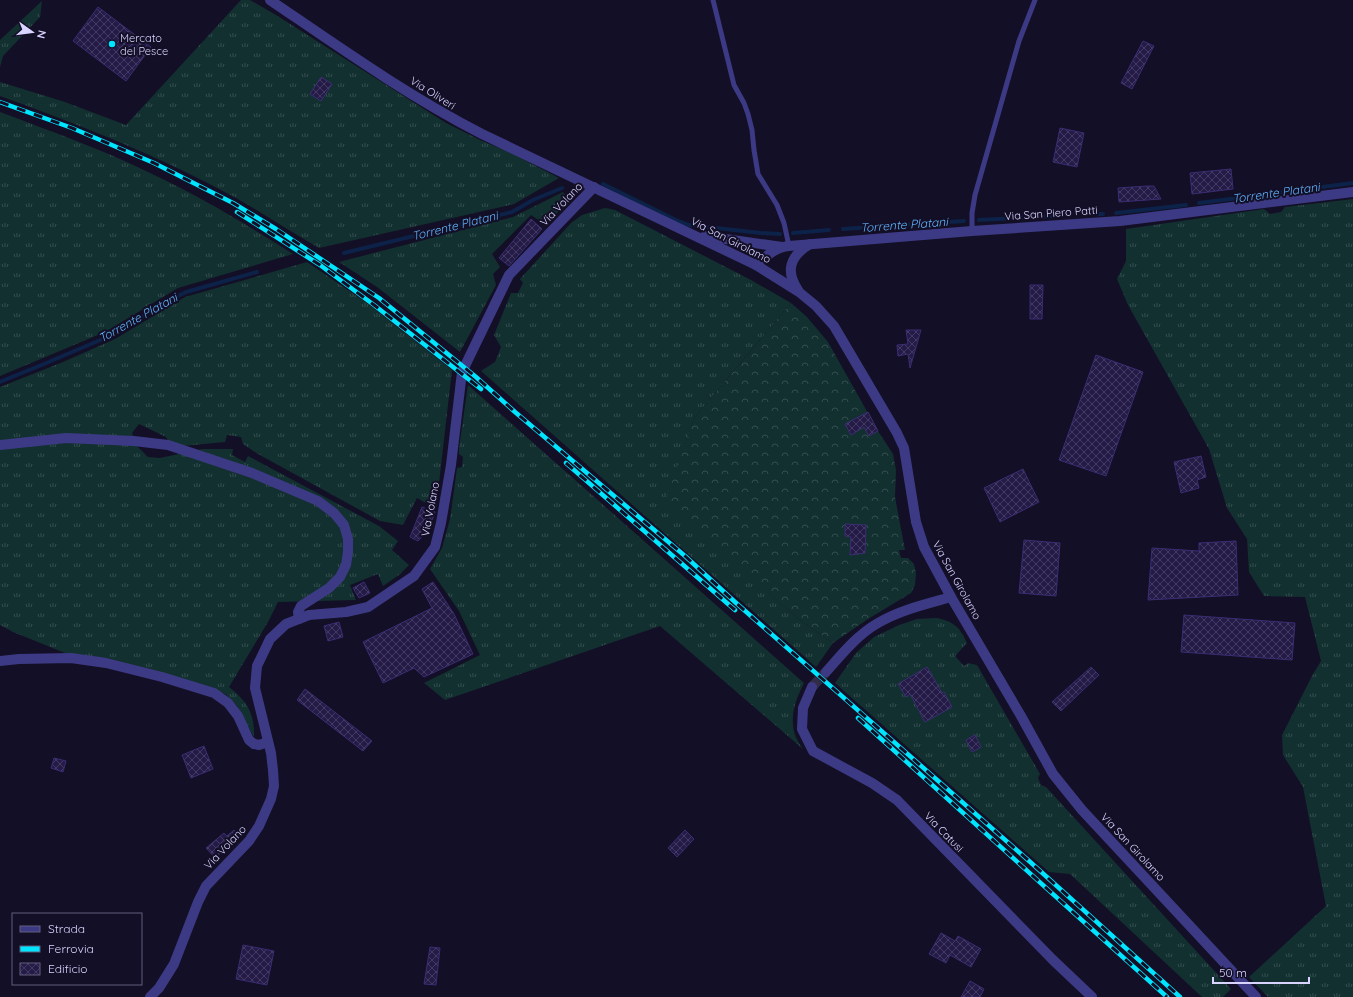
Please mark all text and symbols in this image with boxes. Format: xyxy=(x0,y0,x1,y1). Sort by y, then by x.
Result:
north arrow xyxy=(12,12,52,52)
text: N xyxy=(34,29,49,40)
place label: Mercato del Pesce xyxy=(120,31,168,58)
marker: Mercato del Pesce xyxy=(107,39,117,49)
street label: Via Oliveri xyxy=(408,73,458,113)
street label: Via Volano xyxy=(537,179,585,229)
water label: Torrente Platani xyxy=(1231,179,1322,206)
street label: Via San Piero Patti xyxy=(1004,203,1098,223)
water label: Torrente Platani xyxy=(410,207,501,243)
street label: Via San Girolamo xyxy=(689,214,774,266)
water label: Torrente Platani xyxy=(860,214,950,235)
water label: Torrente Platani xyxy=(96,289,181,345)
street label: Via Volano xyxy=(418,480,442,537)
street label: Via San Girolamo xyxy=(930,538,985,622)
street label: Via Catusi xyxy=(921,809,967,855)
street label: Via San Girolamo xyxy=(1098,810,1168,884)
street label: Via Volano xyxy=(201,822,249,872)
legend xyxy=(12,913,142,985)
text: Strada xyxy=(48,921,85,936)
text: Ferrovia xyxy=(48,941,94,956)
scale bar xyxy=(1213,959,1309,985)
text: Edificio xyxy=(48,961,88,976)
text: 50 m xyxy=(1219,965,1247,980)

